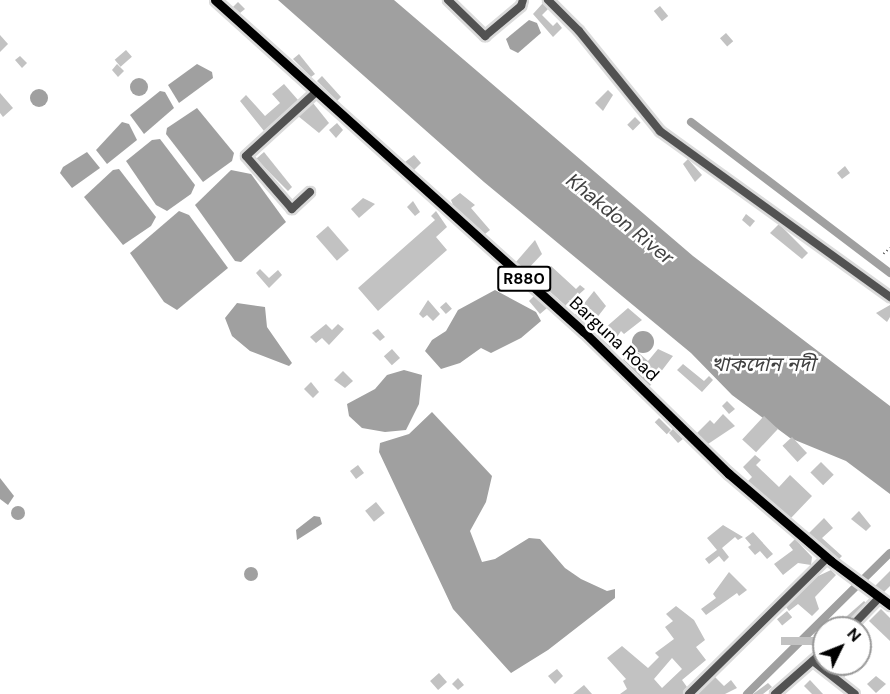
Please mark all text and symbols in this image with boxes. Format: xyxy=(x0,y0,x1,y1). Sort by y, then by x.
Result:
water label: Khakdon River xyxy=(561,168,679,270)
road number: R880 xyxy=(497,266,551,292)
street label: Barguna Road xyxy=(565,292,663,386)
water label: খাকদোন নদী xyxy=(711,352,815,376)
north arrow xyxy=(812,616,872,676)
text: N xyxy=(842,623,866,646)

